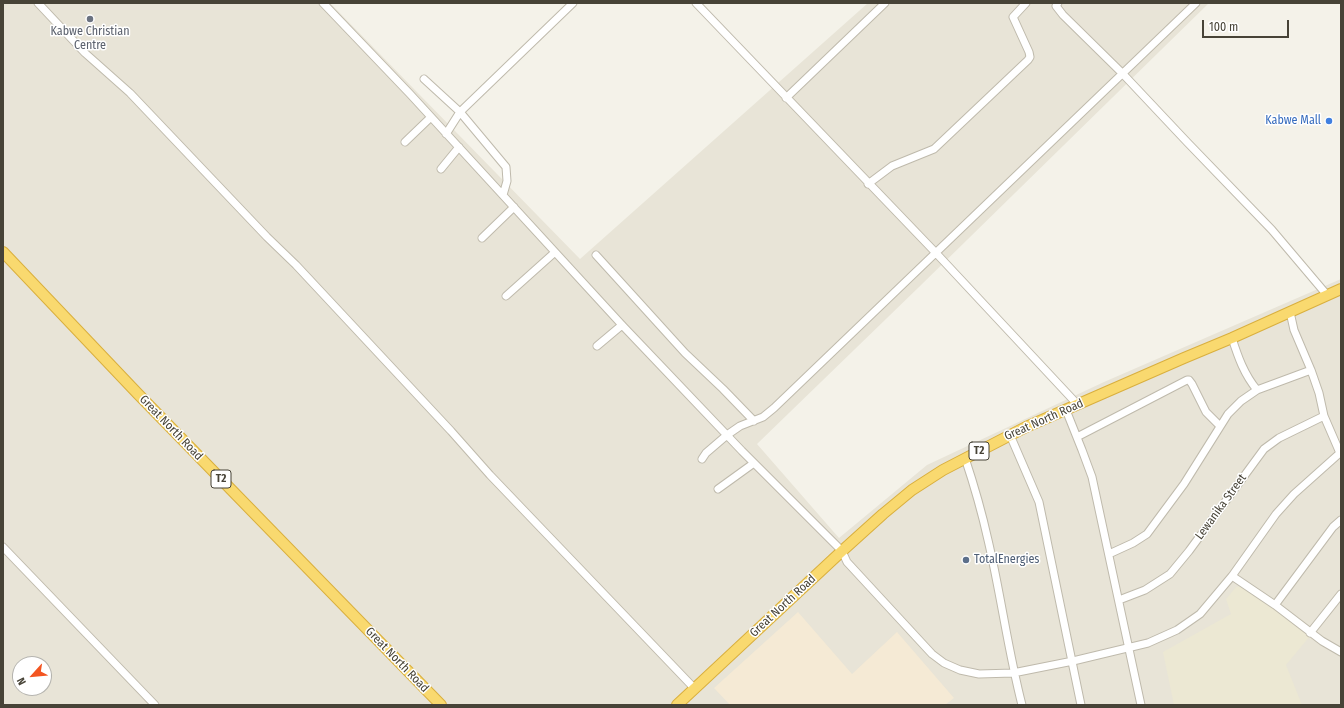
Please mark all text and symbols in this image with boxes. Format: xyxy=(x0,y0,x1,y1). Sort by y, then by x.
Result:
scale bar xyxy=(1204,12,1291,38)
marker: Kabwe Christian Centre xyxy=(85,14,95,24)
text: 100 m xyxy=(1209,20,1238,34)
place label: Kabwe Christian Centre xyxy=(51,25,129,53)
place label: Kabwe Mall xyxy=(1265,114,1321,128)
marker: Kabwe Mall xyxy=(1324,116,1334,126)
street label: Great North Road xyxy=(136,392,206,464)
street label: Great North Road xyxy=(1002,396,1086,444)
road number: T2 xyxy=(969,442,989,460)
road number: T2 xyxy=(211,470,231,488)
street label: Lewanika Street xyxy=(1192,471,1250,543)
place label: TotalEnergies xyxy=(974,553,1039,567)
marker: TotalEnergies xyxy=(961,555,971,565)
street label: Great North Road xyxy=(747,572,819,640)
street label: Great North Road xyxy=(362,624,432,696)
north arrow xyxy=(12,656,52,696)
text: N xyxy=(14,675,29,687)

